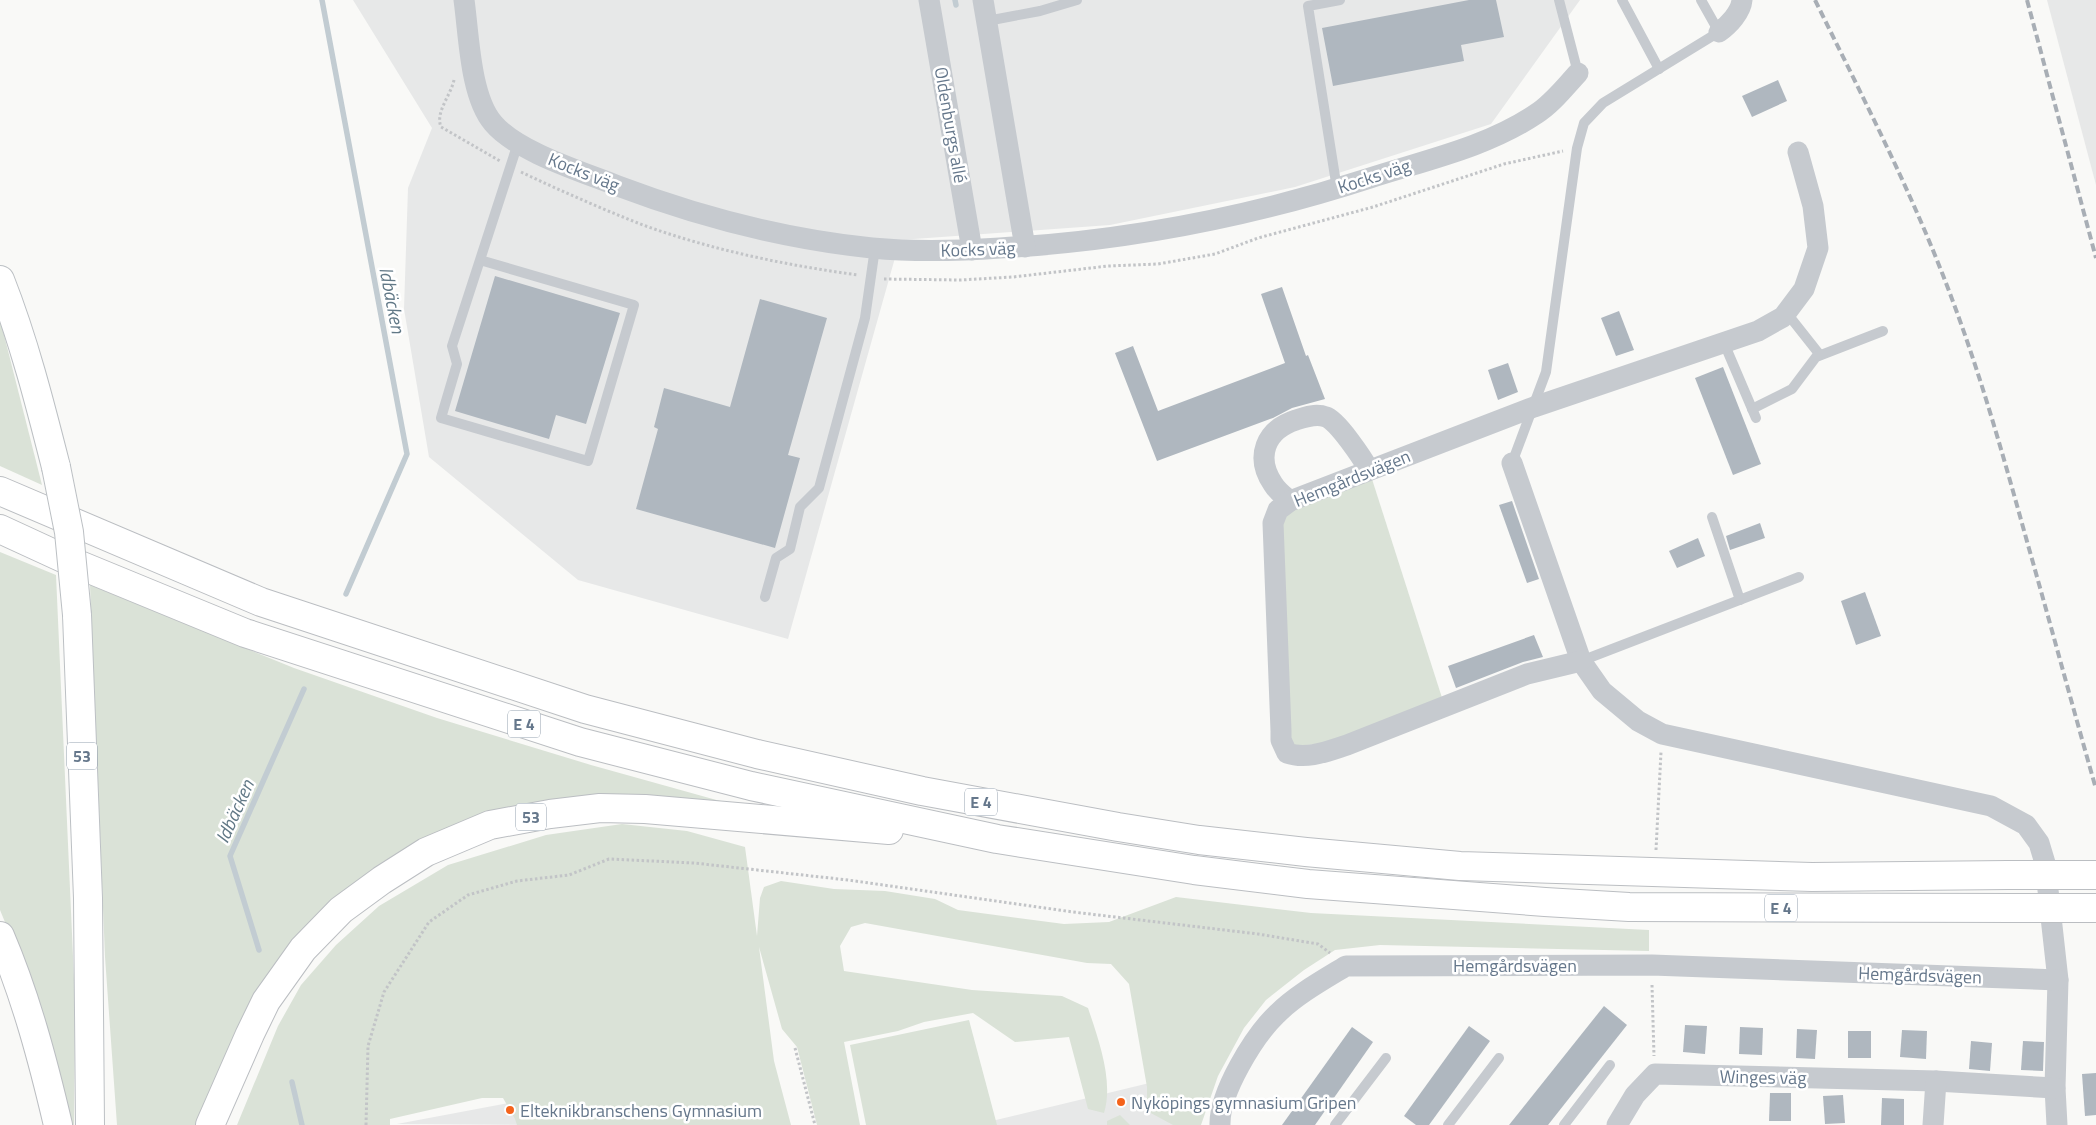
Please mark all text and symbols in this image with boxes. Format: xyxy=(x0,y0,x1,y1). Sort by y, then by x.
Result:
street label: Oldenburgs allé xyxy=(928,65,974,185)
street label: Kocks väg xyxy=(544,145,624,199)
street label: Kocks väg xyxy=(1334,152,1414,200)
street label: Kocks väg xyxy=(940,234,1016,264)
water label: Idbäcken xyxy=(372,264,414,336)
street label: Hemgårdsvägen xyxy=(1290,442,1414,514)
road number: E 4 xyxy=(508,711,540,738)
road number: 53 xyxy=(67,742,97,769)
water label: Idbäcken xyxy=(207,774,261,847)
road number: E 4 xyxy=(965,789,997,816)
road number: 53 xyxy=(516,804,546,830)
road number: E 4 xyxy=(1765,894,1797,921)
street label: Hemgårdsvägen xyxy=(1453,952,1577,979)
street label: Hemgårdsvägen xyxy=(1858,959,1982,991)
street label: Winges väg xyxy=(1719,1063,1807,1091)
place label: Nyköpings gymnasium Gripen xyxy=(1131,1089,1357,1116)
marker: Nyköpings gymnasium Gripen xyxy=(1115,1096,1127,1108)
place label: Elteknikbranschens Gymnasium xyxy=(520,1097,762,1124)
marker: Elteknikbranschens Gymnasium xyxy=(504,1104,516,1116)

